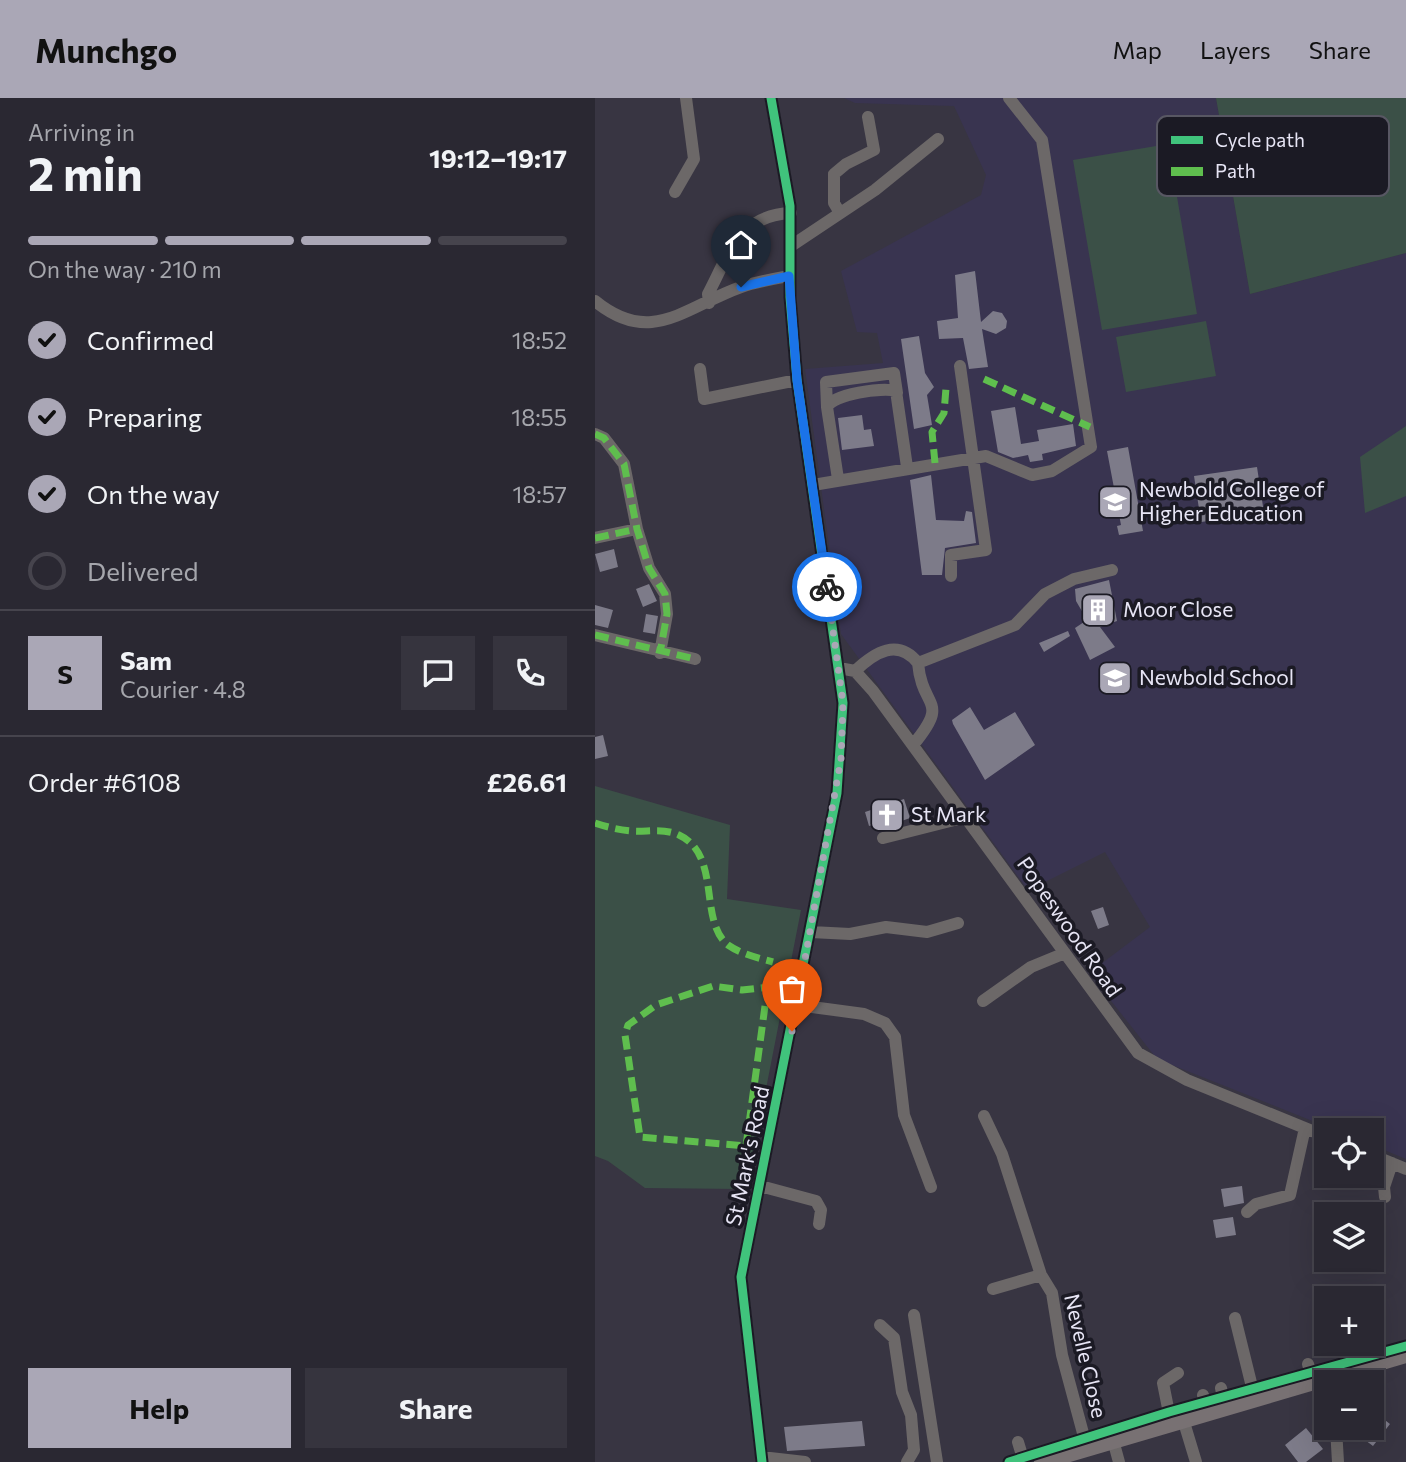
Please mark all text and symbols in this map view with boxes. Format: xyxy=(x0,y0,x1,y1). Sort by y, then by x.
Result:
text: Munchgo xyxy=(35,29,177,70)
text: Map xyxy=(1113,35,1162,64)
text: Layers xyxy=(1200,35,1271,64)
text: Share xyxy=(1309,35,1371,64)
legend xyxy=(1157,116,1389,196)
text: Arriving in xyxy=(28,118,135,146)
text: Cycle path xyxy=(1215,128,1305,151)
text: 19:12–19:17 xyxy=(429,142,567,173)
text: 2 min xyxy=(28,144,143,200)
text: Path xyxy=(1215,159,1256,182)
pin xyxy=(711,215,771,287)
icon: home xyxy=(722,226,760,264)
text: On the way · 210 m xyxy=(28,255,222,283)
icon: check xyxy=(28,321,66,359)
text: Confirmed xyxy=(87,324,214,355)
text: 18:52 xyxy=(512,326,567,354)
icon: check xyxy=(28,398,66,436)
text: Preparing xyxy=(87,401,202,432)
text: 18:55 xyxy=(511,403,567,431)
icon: check xyxy=(28,475,66,513)
place label: Newbold College of Higher Education xyxy=(1139,476,1325,525)
text: On the way xyxy=(87,478,220,509)
text: 18:57 xyxy=(512,480,567,508)
school or university icon: Newbold College of Higher Education xyxy=(1096,483,1134,521)
courier xyxy=(792,552,862,622)
text: Delivered xyxy=(87,555,198,586)
icon: bike xyxy=(808,568,846,606)
building icon: Moor Close xyxy=(1079,591,1117,629)
place label: Moor Close xyxy=(1123,596,1233,621)
button: chat xyxy=(401,636,475,710)
button: phone xyxy=(493,636,567,710)
text: Sam xyxy=(120,644,172,675)
text: S xyxy=(57,658,73,689)
school or university icon: Newbold School xyxy=(1096,659,1134,697)
place label: Newbold School xyxy=(1139,664,1294,689)
text: Courier · 4.8 xyxy=(120,675,246,703)
text: Order #6108 xyxy=(28,766,181,797)
text: £26.61 xyxy=(487,766,567,797)
church icon: St Mark xyxy=(868,796,906,834)
place label: St Mark xyxy=(911,801,986,826)
street label: Popeswood Road xyxy=(1013,851,1128,1001)
pin xyxy=(762,959,822,1031)
icon: bag xyxy=(773,970,811,1008)
street label: St Mark's Road xyxy=(720,1084,774,1228)
map controls xyxy=(1314,1118,1384,1440)
button: locate xyxy=(1314,1118,1384,1188)
button: layers xyxy=(1314,1202,1384,1272)
button: + xyxy=(1314,1286,1384,1356)
street label: Nevelle Close xyxy=(1060,1291,1113,1420)
button: Help xyxy=(28,1368,291,1448)
button: Share xyxy=(305,1368,567,1448)
button: − xyxy=(1314,1370,1384,1440)

